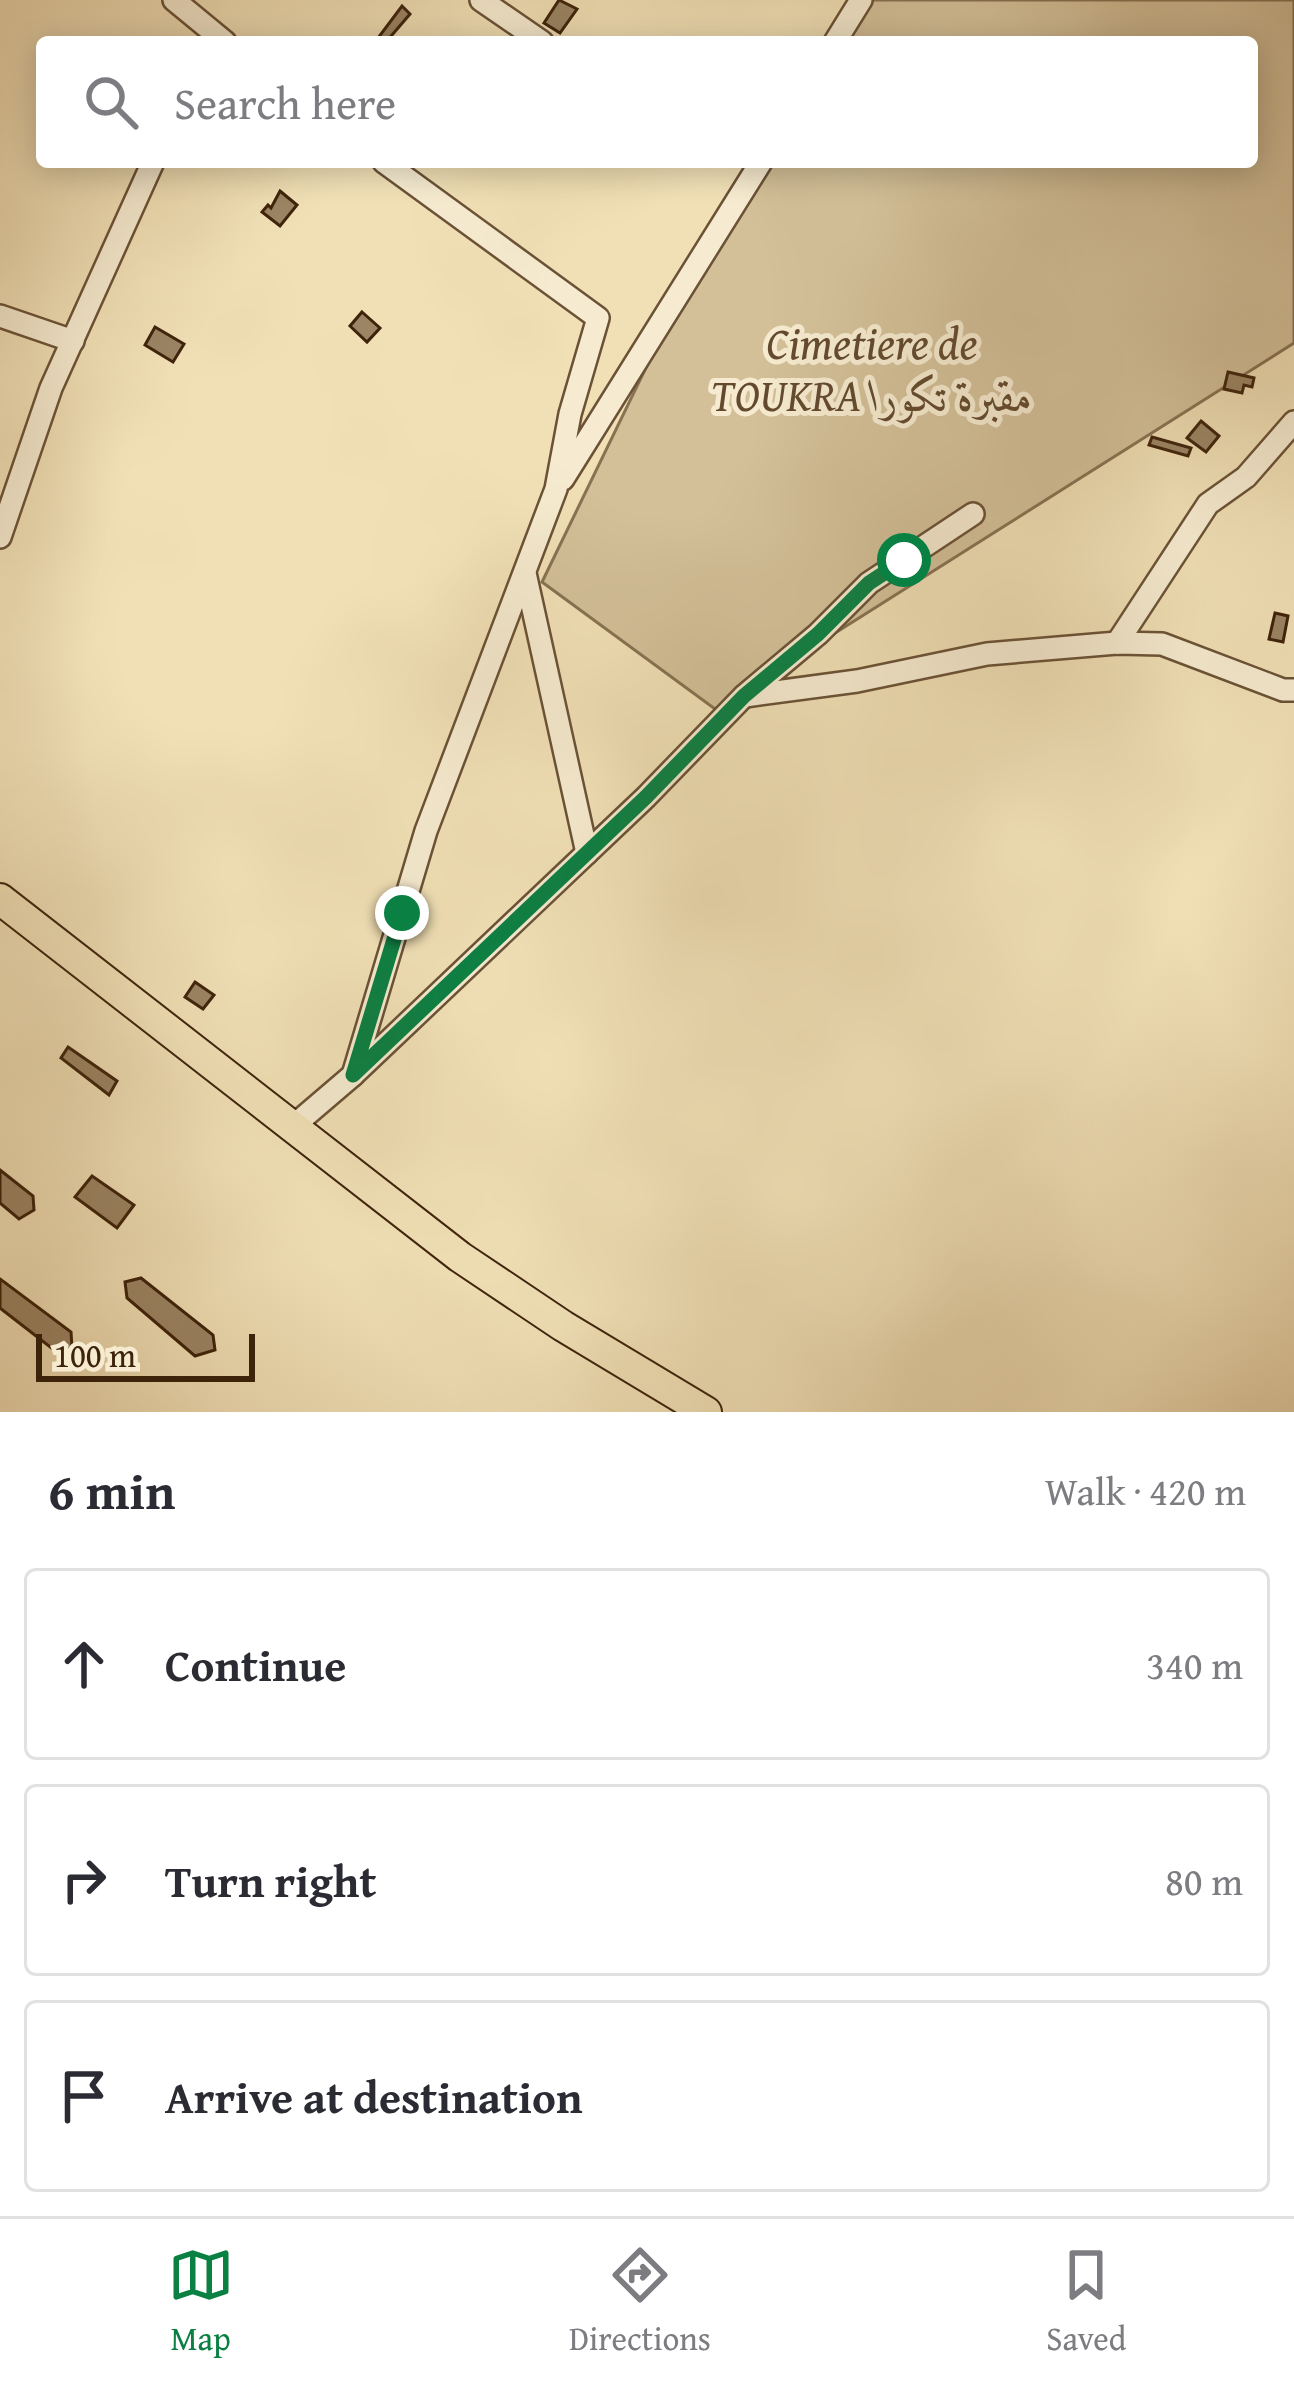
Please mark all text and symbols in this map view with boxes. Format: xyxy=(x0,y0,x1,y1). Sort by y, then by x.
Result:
search box xyxy=(36,36,1258,168)
icon: search xyxy=(78,69,144,135)
text: Search here xyxy=(174,70,396,135)
park label: Cimetiere de TOUKRA مقبرة تكورا xyxy=(711,310,1033,427)
route start xyxy=(877,533,931,587)
route end xyxy=(375,886,429,940)
scale bar xyxy=(36,1328,255,1381)
text: 100 m xyxy=(54,1331,136,1379)
text: 6 min xyxy=(48,1453,175,1528)
text: Walk · 420 m xyxy=(1045,1462,1246,1519)
icon: ahead xyxy=(51,1631,117,1697)
text: Continue xyxy=(165,1632,346,1697)
text: 340 m xyxy=(1146,1636,1243,1693)
icon: right xyxy=(51,1847,117,1913)
text: Turn right xyxy=(165,1848,377,1913)
text: 80 m xyxy=(1165,1852,1243,1909)
icon: arrive xyxy=(51,2063,117,2129)
text: Arrive at destination xyxy=(165,2064,583,2129)
tab: Map xyxy=(168,2242,234,2362)
tab: Directions xyxy=(569,2242,711,2362)
tab: Saved xyxy=(1046,2242,1126,2362)

